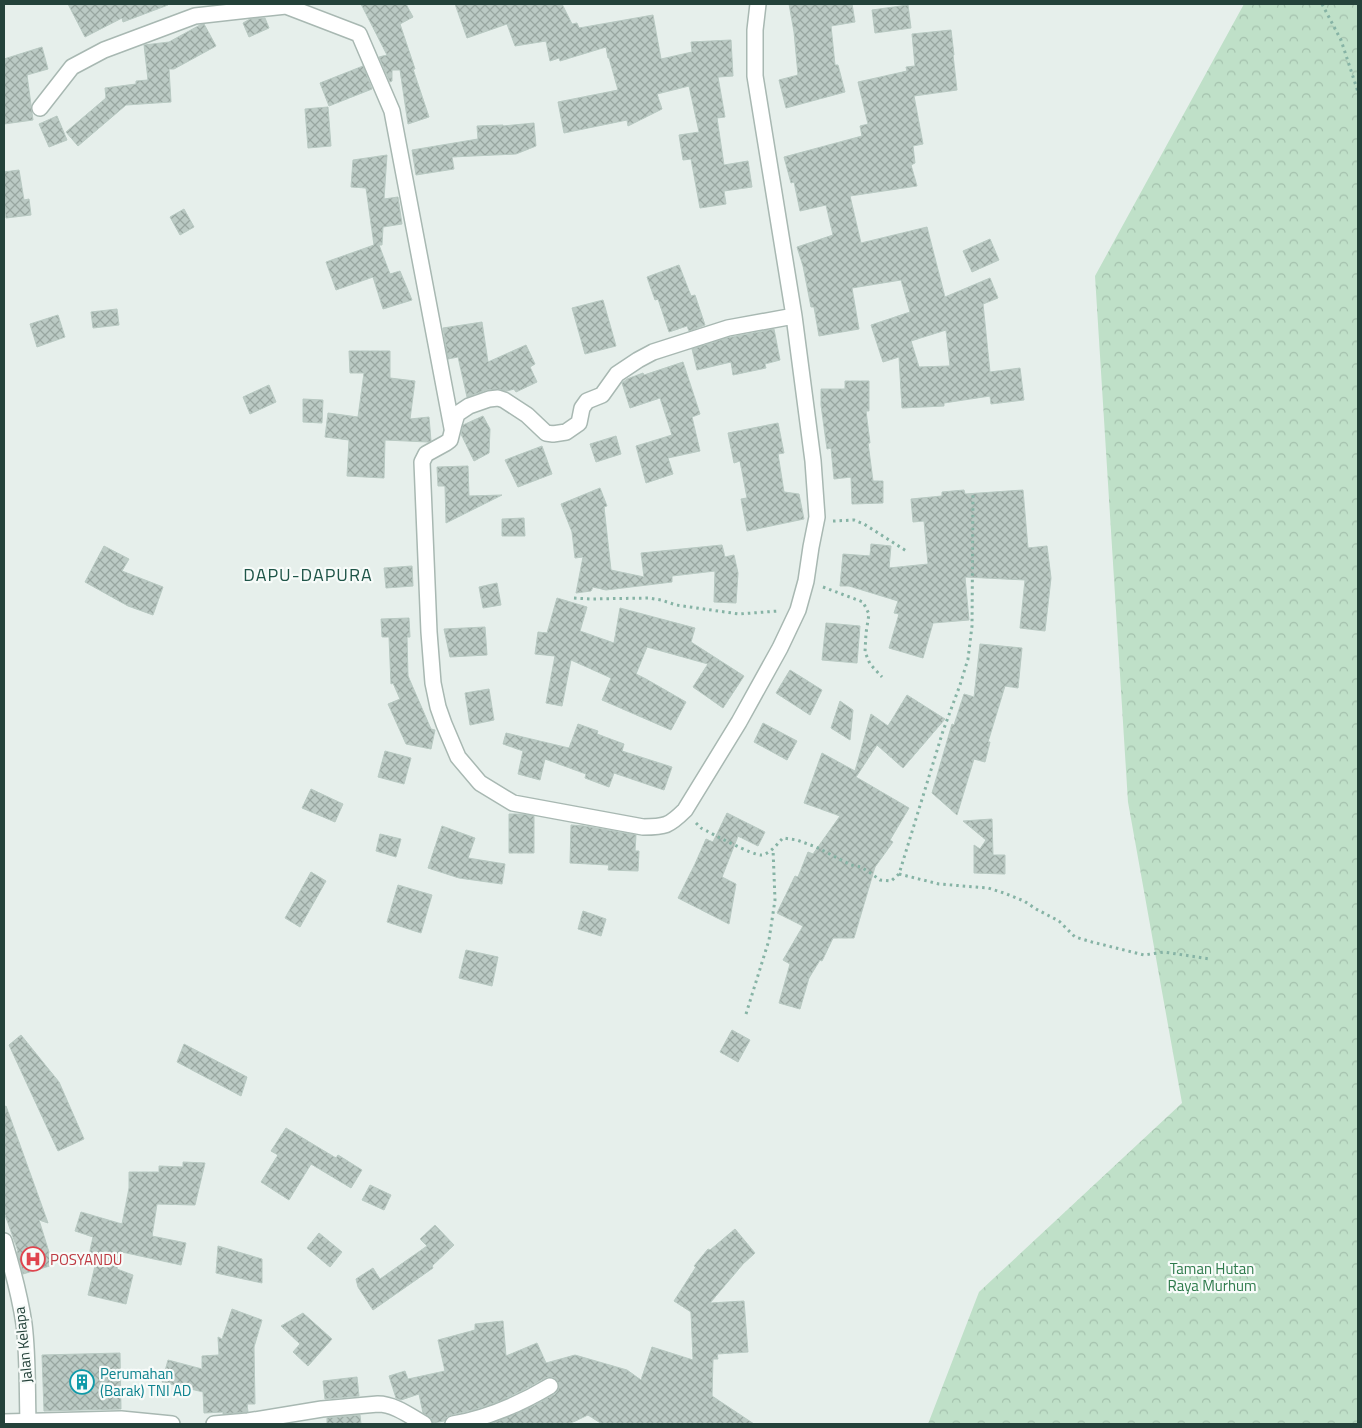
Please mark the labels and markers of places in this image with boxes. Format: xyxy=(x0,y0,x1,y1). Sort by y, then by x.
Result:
hospital icon: POSYANDU xyxy=(20,1246,46,1272)
place label: POSYANDU xyxy=(50,1248,122,1271)
place label: Perumahan (Barak) TNI AD xyxy=(100,1362,192,1402)
building icon: Perumahan (Barak) TNI AD xyxy=(69,1369,95,1395)

